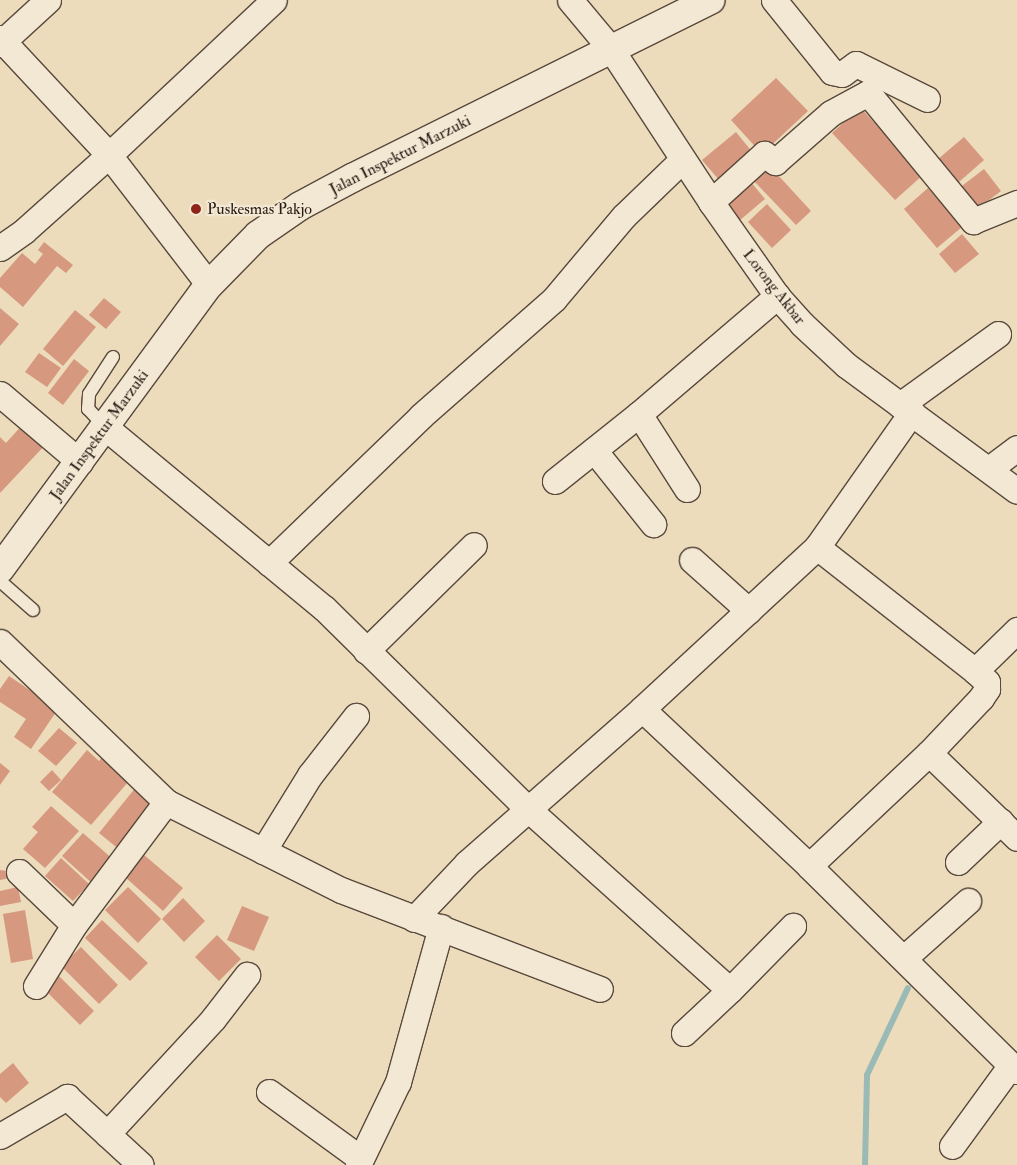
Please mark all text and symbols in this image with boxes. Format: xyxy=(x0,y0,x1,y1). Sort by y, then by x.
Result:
street label: Jalan Inspektur Marzuki xyxy=(326,111,474,199)
place label: Puskesmas Pakjo xyxy=(207,199,312,219)
marker: Puskesmas Pakjo xyxy=(189,202,203,216)
street label: Lorong Akbar xyxy=(739,245,809,329)
street label: Jalan Inspektur Marzuki xyxy=(45,366,153,504)

